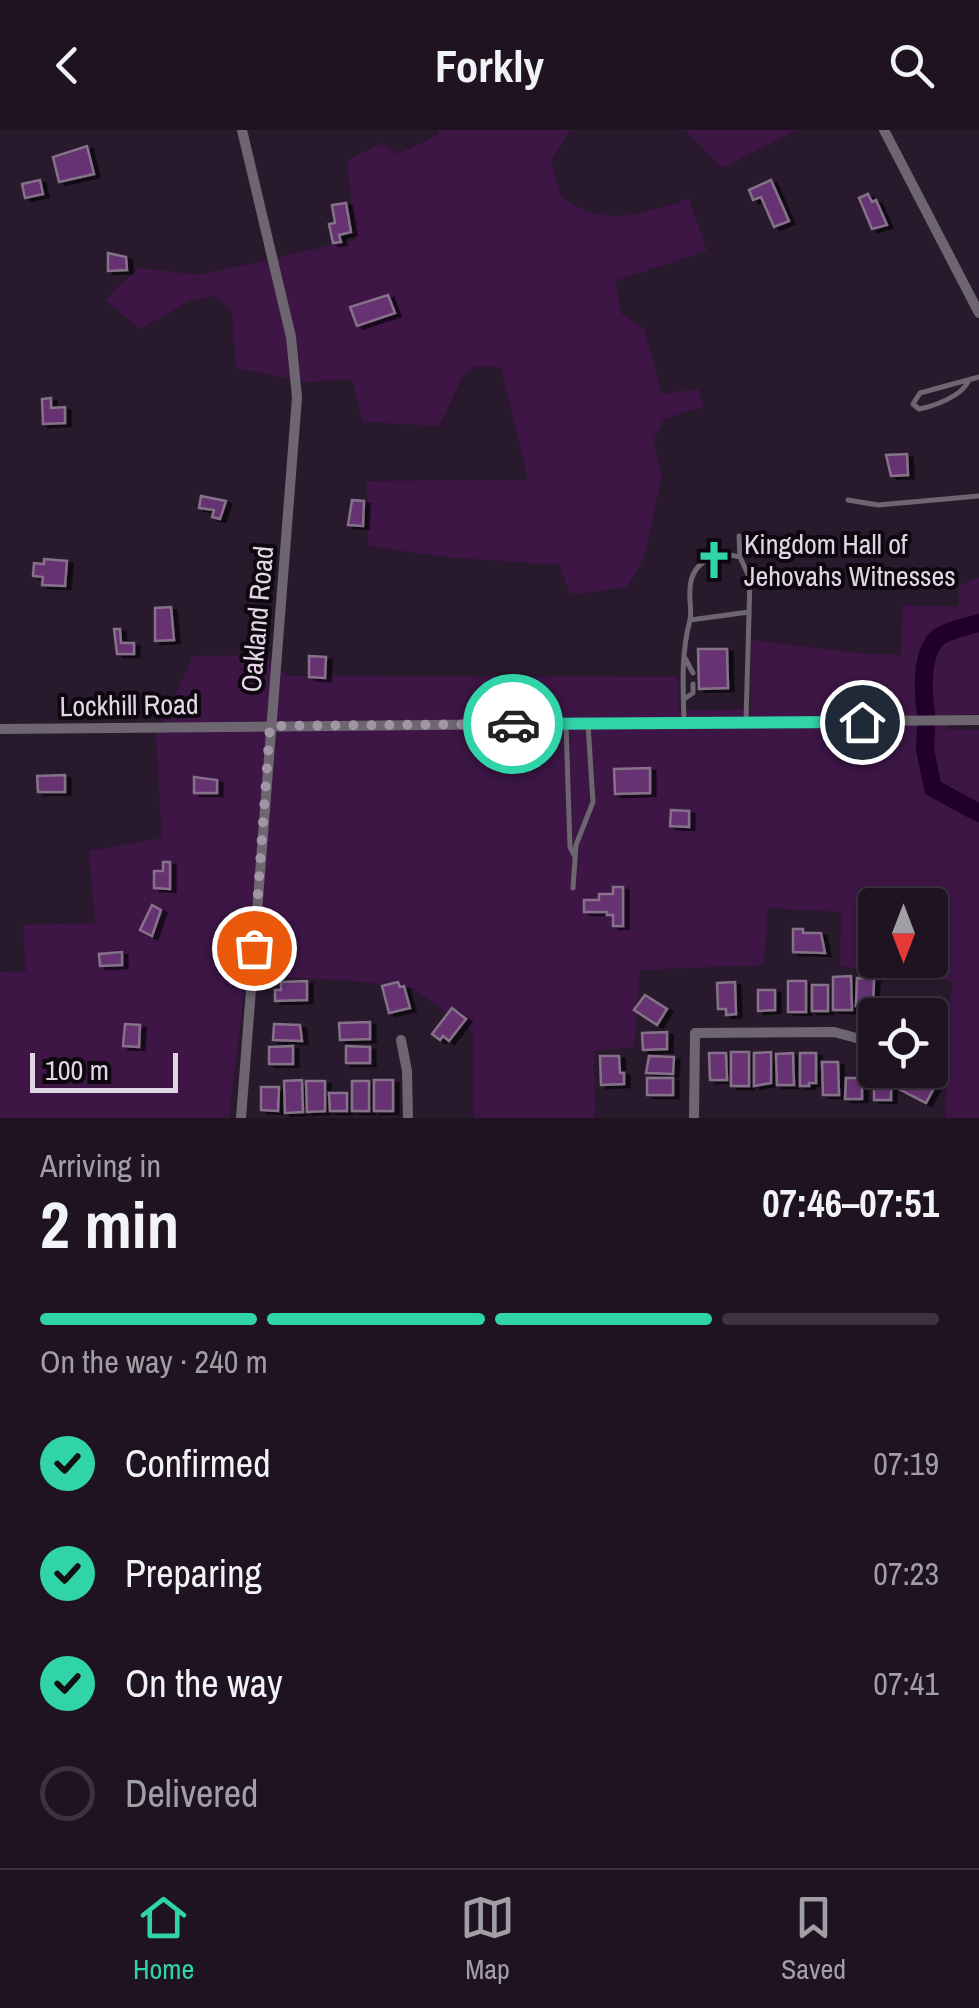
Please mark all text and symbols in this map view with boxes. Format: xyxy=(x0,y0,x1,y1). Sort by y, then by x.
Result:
text: Forkly xyxy=(435,35,544,96)
icon: back xyxy=(40,38,95,93)
icon: search xyxy=(884,38,939,93)
place label: Kingdom Hall of Jehovahs Witnesses xyxy=(744,525,956,595)
church icon: Kingdom Hall of Jehovahs Witnesses xyxy=(693,539,735,581)
street label: Oakland Road xyxy=(232,544,282,694)
courier xyxy=(463,674,563,774)
pin xyxy=(820,680,905,765)
street label: Lockhill Road xyxy=(59,685,199,725)
icon: home xyxy=(835,695,890,750)
icon: car xyxy=(486,697,541,752)
north arrow xyxy=(858,888,948,978)
map controls xyxy=(858,888,948,1088)
pin xyxy=(212,906,297,991)
icon: bag xyxy=(227,921,282,976)
button: locate xyxy=(858,998,948,1088)
scale bar xyxy=(30,1048,178,1093)
text: 100 m xyxy=(45,1051,109,1089)
text: Arriving in xyxy=(40,1144,161,1187)
text: 07:46–07:51 xyxy=(762,1178,939,1229)
text: 2 min xyxy=(40,1181,179,1268)
text: On the way · 240 m xyxy=(40,1340,268,1383)
icon: check xyxy=(40,1436,95,1491)
text: Confirmed xyxy=(125,1438,270,1489)
text: 07:19 xyxy=(873,1442,939,1485)
icon: check xyxy=(40,1546,95,1601)
text: Preparing xyxy=(125,1548,262,1599)
text: 07:23 xyxy=(873,1552,939,1595)
icon: check xyxy=(40,1656,95,1711)
text: On the way xyxy=(125,1658,283,1709)
text: 07:41 xyxy=(873,1662,939,1705)
text: Delivered xyxy=(125,1768,258,1819)
tab: Home xyxy=(133,1890,194,1988)
tab: Map xyxy=(460,1890,515,1988)
tab: Saved xyxy=(781,1890,846,1988)

